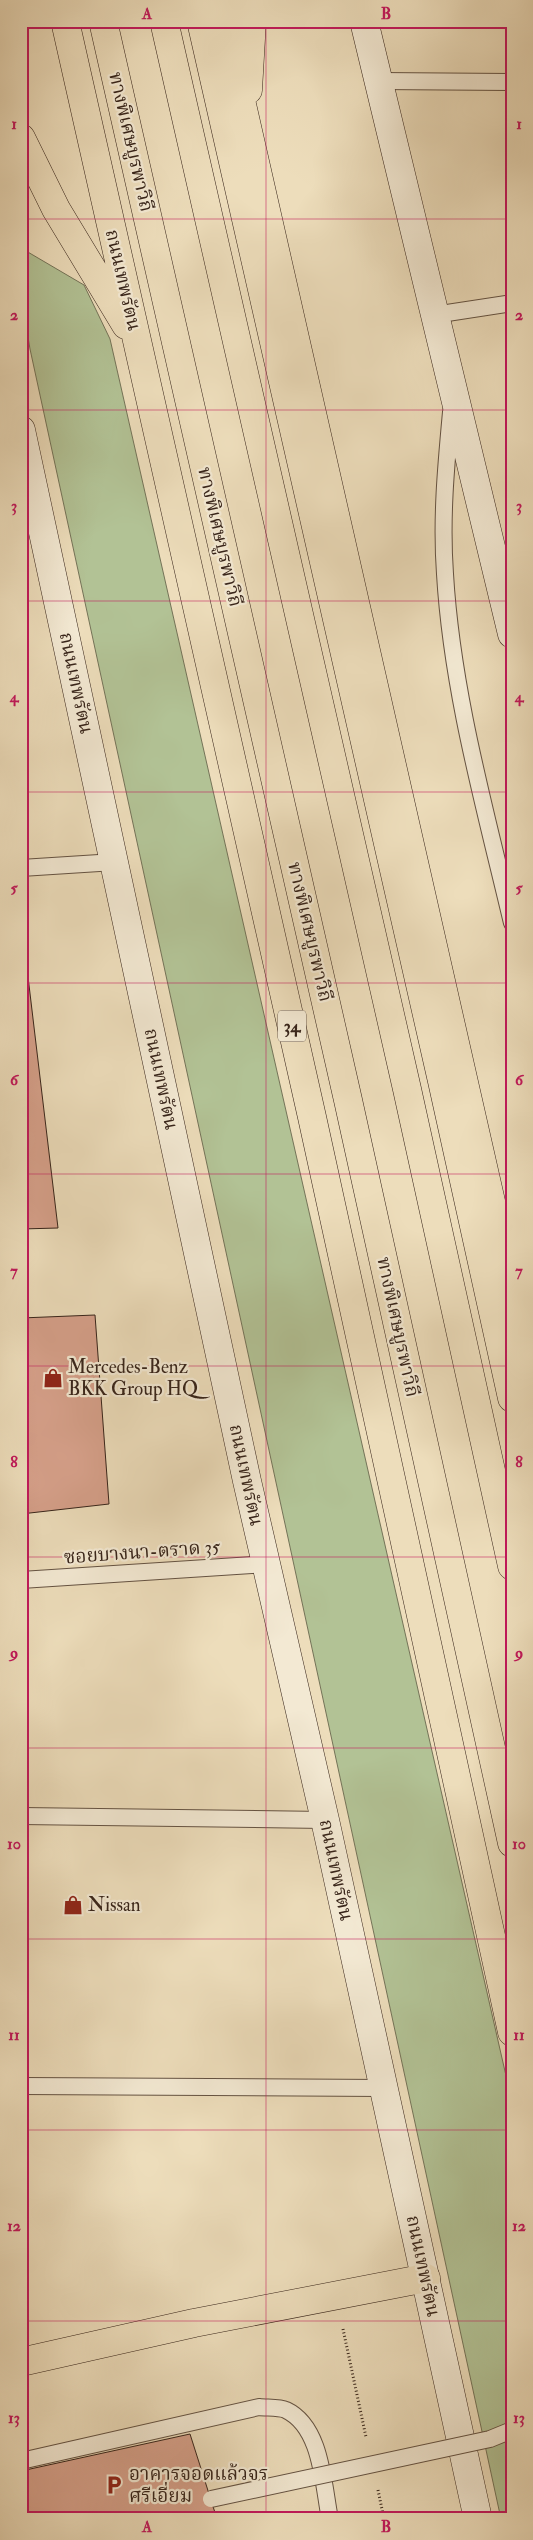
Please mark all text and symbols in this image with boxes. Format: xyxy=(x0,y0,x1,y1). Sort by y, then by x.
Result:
text: A xyxy=(141,4,153,24)
text: B xyxy=(381,4,391,24)
street label: ทางพิเศษบูรพาวิถี xyxy=(103,70,159,214)
text: 1 xyxy=(11,114,17,134)
text: 1 xyxy=(516,114,522,134)
street label: ถนนเทพรัตน xyxy=(100,227,146,333)
text: 2 xyxy=(10,305,18,325)
text: 2 xyxy=(515,305,523,325)
street label: ทางพิเศษบูรพาวิถี xyxy=(192,465,248,609)
text: 3 xyxy=(11,496,17,516)
text: 3 xyxy=(516,496,522,516)
street label: ถนนเทพรัตน xyxy=(54,630,98,736)
text: 4 xyxy=(9,687,20,707)
text: 4 xyxy=(514,687,525,707)
street label: ทางพิเศษบูรพาวิถี xyxy=(282,860,338,1004)
text: 5 xyxy=(10,878,18,898)
text: 5 xyxy=(515,878,523,898)
road number: 34 xyxy=(278,1010,306,1042)
street label: ถนนเทพรัตน xyxy=(139,1026,183,1132)
text: 6 xyxy=(10,1070,20,1090)
text: 6 xyxy=(515,1070,525,1090)
street label: ทางพิเศษบูรพาวิถี xyxy=(371,1255,425,1399)
text: 7 xyxy=(10,1261,18,1281)
text: 7 xyxy=(515,1261,523,1281)
place label: Mercedes-Benz BKK Group HQ xyxy=(68,1355,210,1402)
shop icon: Mercedes-Benz BKK Group HQ xyxy=(42,1367,64,1389)
street label: ถนนเทพรัตน xyxy=(224,1422,268,1528)
text: 8 xyxy=(10,1452,18,1472)
text: 8 xyxy=(515,1452,523,1472)
street label: ซอยบางนา-ตราด 35 xyxy=(63,1535,222,1569)
text: 9 xyxy=(8,1643,18,1663)
text: 9 xyxy=(513,1643,523,1663)
street label: ถนนเทพรัตน xyxy=(314,1817,358,1923)
text: 10 xyxy=(7,1834,21,1854)
text: 10 xyxy=(512,1834,526,1854)
place label: Nissan xyxy=(88,1893,141,1917)
shop icon: Nissan xyxy=(62,1894,84,1916)
text: 11 xyxy=(8,2025,20,2045)
text: 11 xyxy=(513,2025,525,2045)
street label: ถนนเทพรัตน xyxy=(401,2213,445,2319)
text: 12 xyxy=(7,2216,21,2236)
text: 12 xyxy=(512,2216,526,2236)
text: 13 xyxy=(8,2408,20,2428)
text: 13 xyxy=(513,2408,525,2428)
place label: อาคารจอดแล้วจร ศรีเอี่ยม xyxy=(129,2462,268,2508)
parking icon: อาคารจอดแล้วจร ศรีเอี่ยม xyxy=(103,2474,125,2496)
text: A xyxy=(141,2517,153,2537)
text: B xyxy=(381,2517,391,2537)

